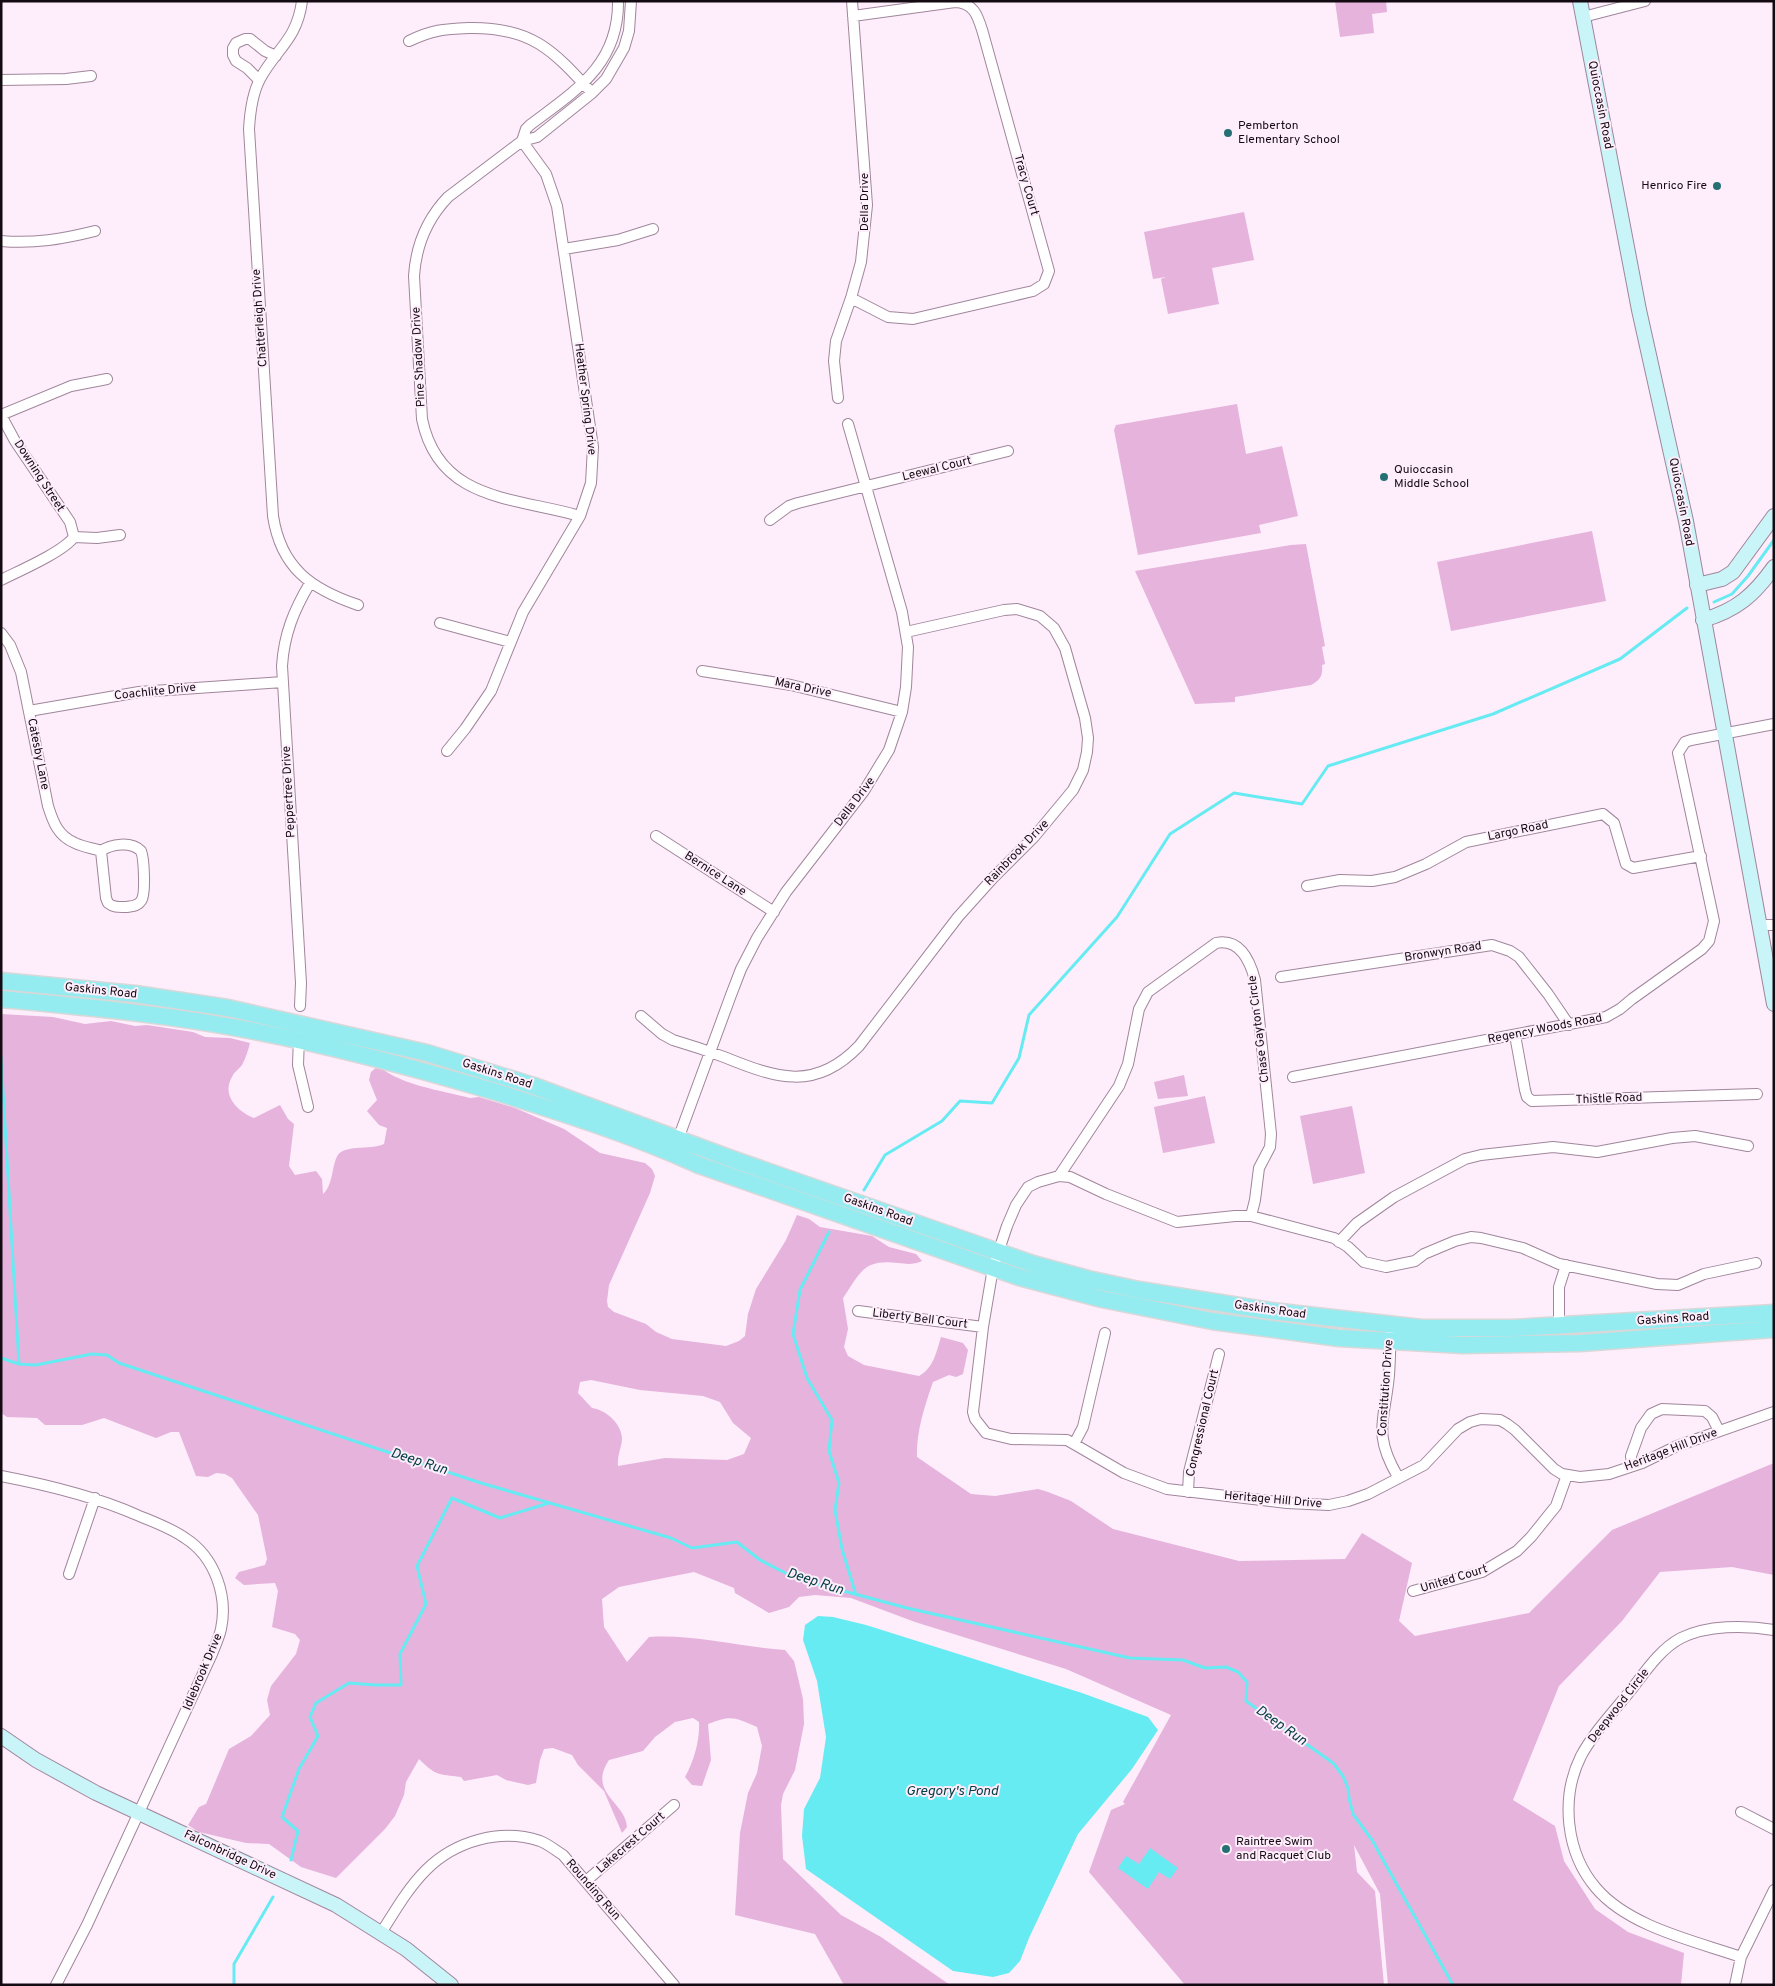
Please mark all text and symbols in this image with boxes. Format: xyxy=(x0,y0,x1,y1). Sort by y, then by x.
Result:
street label: Quioccasin Road xyxy=(1584,59,1616,151)
place label: Pemberton Elementary School xyxy=(1238,118,1340,148)
marker: Pemberton Elementary School xyxy=(1222,127,1234,139)
street label: Tracy Court xyxy=(1010,153,1042,217)
street label: Della Drive xyxy=(857,173,873,231)
place label: Henrico Fire xyxy=(1641,178,1707,194)
marker: Henrico Fire xyxy=(1711,180,1723,192)
street label: Chatterleigh Drive xyxy=(249,269,271,367)
street label: Pine Shadow Drive xyxy=(408,306,430,408)
street label: Heather Spring Drive xyxy=(570,342,600,456)
street label: Downing Street xyxy=(10,437,68,515)
street label: Leewal Court xyxy=(901,453,973,485)
street label: Quioccasin Road xyxy=(1665,456,1697,548)
place label: Quioccasin Middle School xyxy=(1394,462,1469,492)
marker: Quioccasin Middle School xyxy=(1378,471,1390,483)
street label: Mara Drive xyxy=(773,674,833,702)
street label: Coachlite Drive xyxy=(113,680,197,704)
street label: Catesby Lane xyxy=(23,717,53,791)
street label: Peppertree Drive xyxy=(279,746,299,838)
street label: Della Drive xyxy=(831,774,879,830)
street label: Rainbrook Drive xyxy=(981,816,1053,890)
street label: Largo Road xyxy=(1486,817,1550,845)
street label: Bernice Lane xyxy=(681,848,749,900)
street label: Bronwyn Road xyxy=(1403,938,1483,966)
street label: Chase Gayton Circle xyxy=(1244,974,1274,1084)
street label: Gaskins Road xyxy=(64,979,138,1003)
street label: Regency Woods Road xyxy=(1486,1010,1604,1048)
street label: Gaskins Road xyxy=(460,1055,534,1093)
street label: Thistle Road xyxy=(1575,1090,1643,1108)
street label: Gaskins Road xyxy=(841,1190,915,1230)
street label: Gaskins Road xyxy=(1233,1297,1307,1323)
street label: Liberty Bell Court xyxy=(871,1305,969,1333)
street label: Gaskins Road xyxy=(1636,1308,1710,1330)
street label: Constitution Drive xyxy=(1375,1339,1397,1437)
street label: Congressional Court xyxy=(1183,1368,1223,1478)
street label: Heritage Hill Drive xyxy=(1622,1425,1720,1475)
water label: Deep Run xyxy=(389,1445,450,1479)
street label: Heritage Hill Drive xyxy=(1223,1488,1323,1512)
street label: United Court xyxy=(1418,1561,1490,1597)
water label: Deep Run xyxy=(785,1565,846,1599)
street label: Idlebrook Drive xyxy=(180,1631,226,1713)
street label: Deepwood Circle xyxy=(1585,1665,1653,1747)
water label: Deep Run xyxy=(1252,1702,1310,1750)
water label: Gregory's Pond xyxy=(906,1783,999,1800)
street label: Lakecrest Court xyxy=(593,1809,669,1877)
street label: Falconbridge Drive xyxy=(181,1827,279,1883)
place label: Raintree Swim and Racquet Club xyxy=(1236,1834,1331,1864)
marker: Raintree Swim and Racquet Club xyxy=(1220,1843,1232,1855)
street label: Rounding Run xyxy=(562,1856,624,1924)

